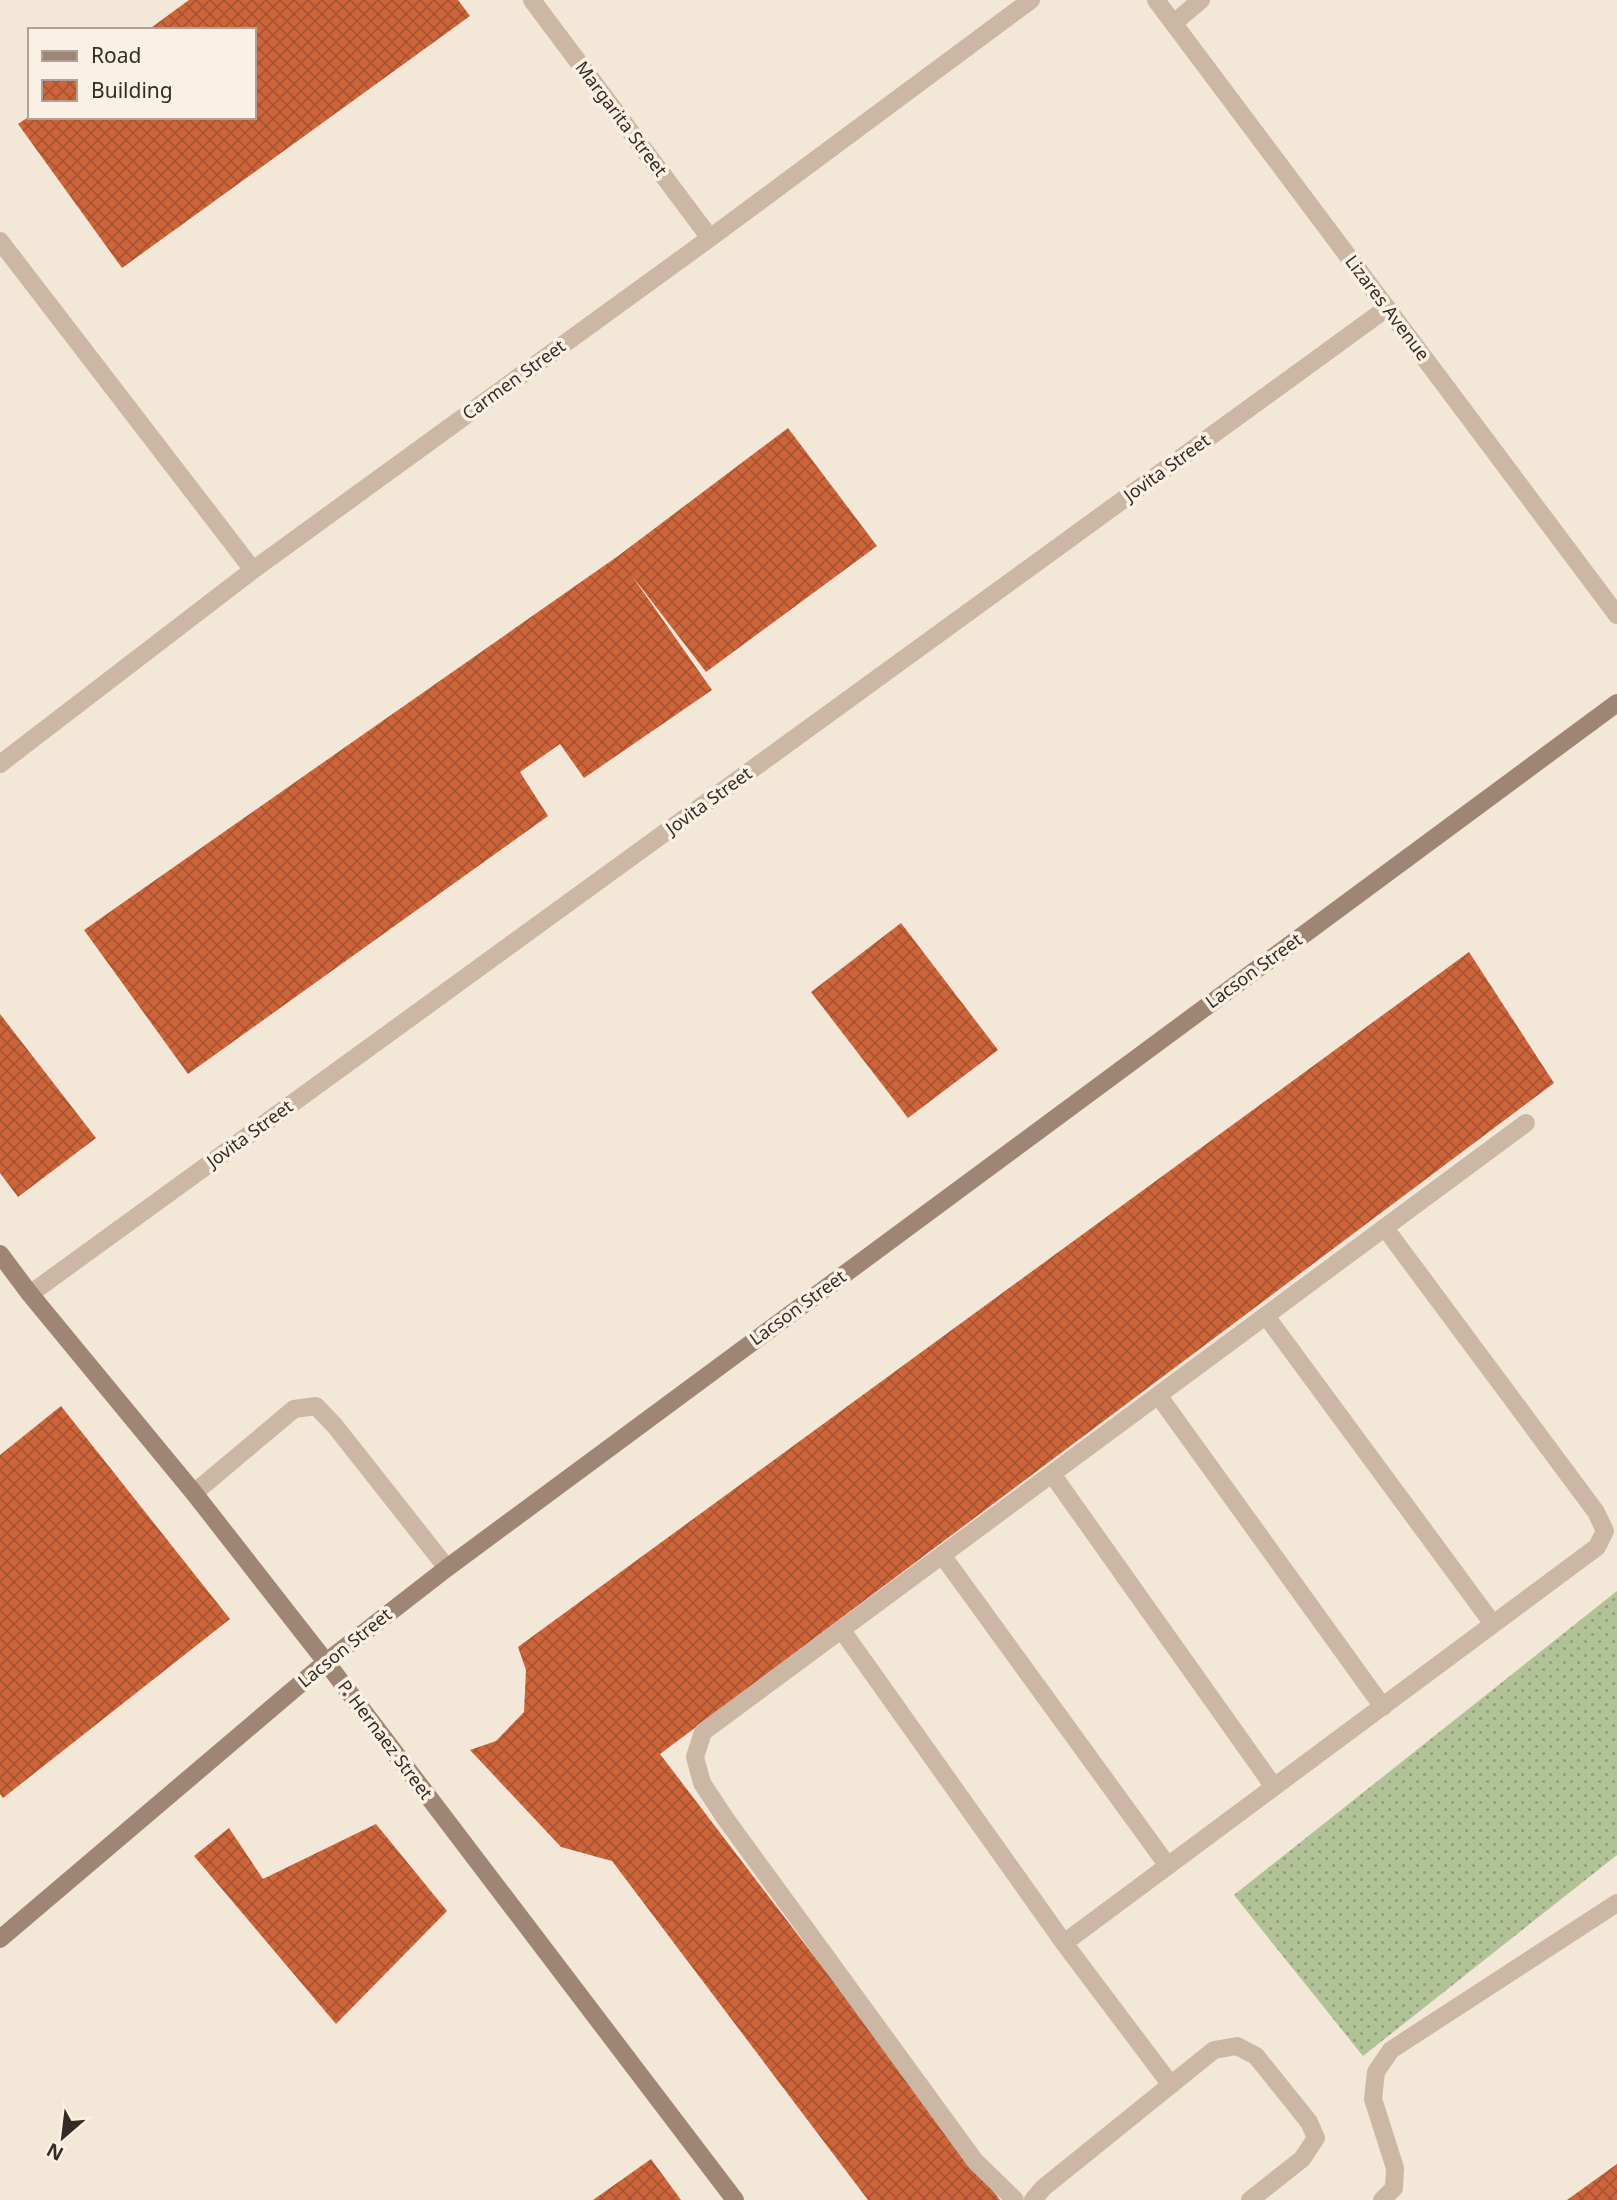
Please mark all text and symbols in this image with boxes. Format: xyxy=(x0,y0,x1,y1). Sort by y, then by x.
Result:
legend xyxy=(28,28,256,119)
text: Road xyxy=(91,41,141,69)
street label: Margarita Street xyxy=(571,56,673,181)
text: Building xyxy=(91,76,173,104)
street label: Lizares Avenue xyxy=(1340,250,1435,365)
street label: Carmen Street xyxy=(457,333,570,425)
street label: Jovita Street xyxy=(1117,428,1215,508)
street label: Jovita Street xyxy=(659,761,757,841)
street label: Lacson Street xyxy=(1200,927,1307,1013)
street label: Jovita Street xyxy=(200,1094,298,1174)
street label: Lacson Street xyxy=(744,1264,851,1350)
street label: Lacson Street xyxy=(293,1602,397,1692)
street label: P. Hernaez Street xyxy=(333,1675,439,1804)
north arrow xyxy=(28,2102,98,2172)
text: N xyxy=(42,2137,68,2167)

